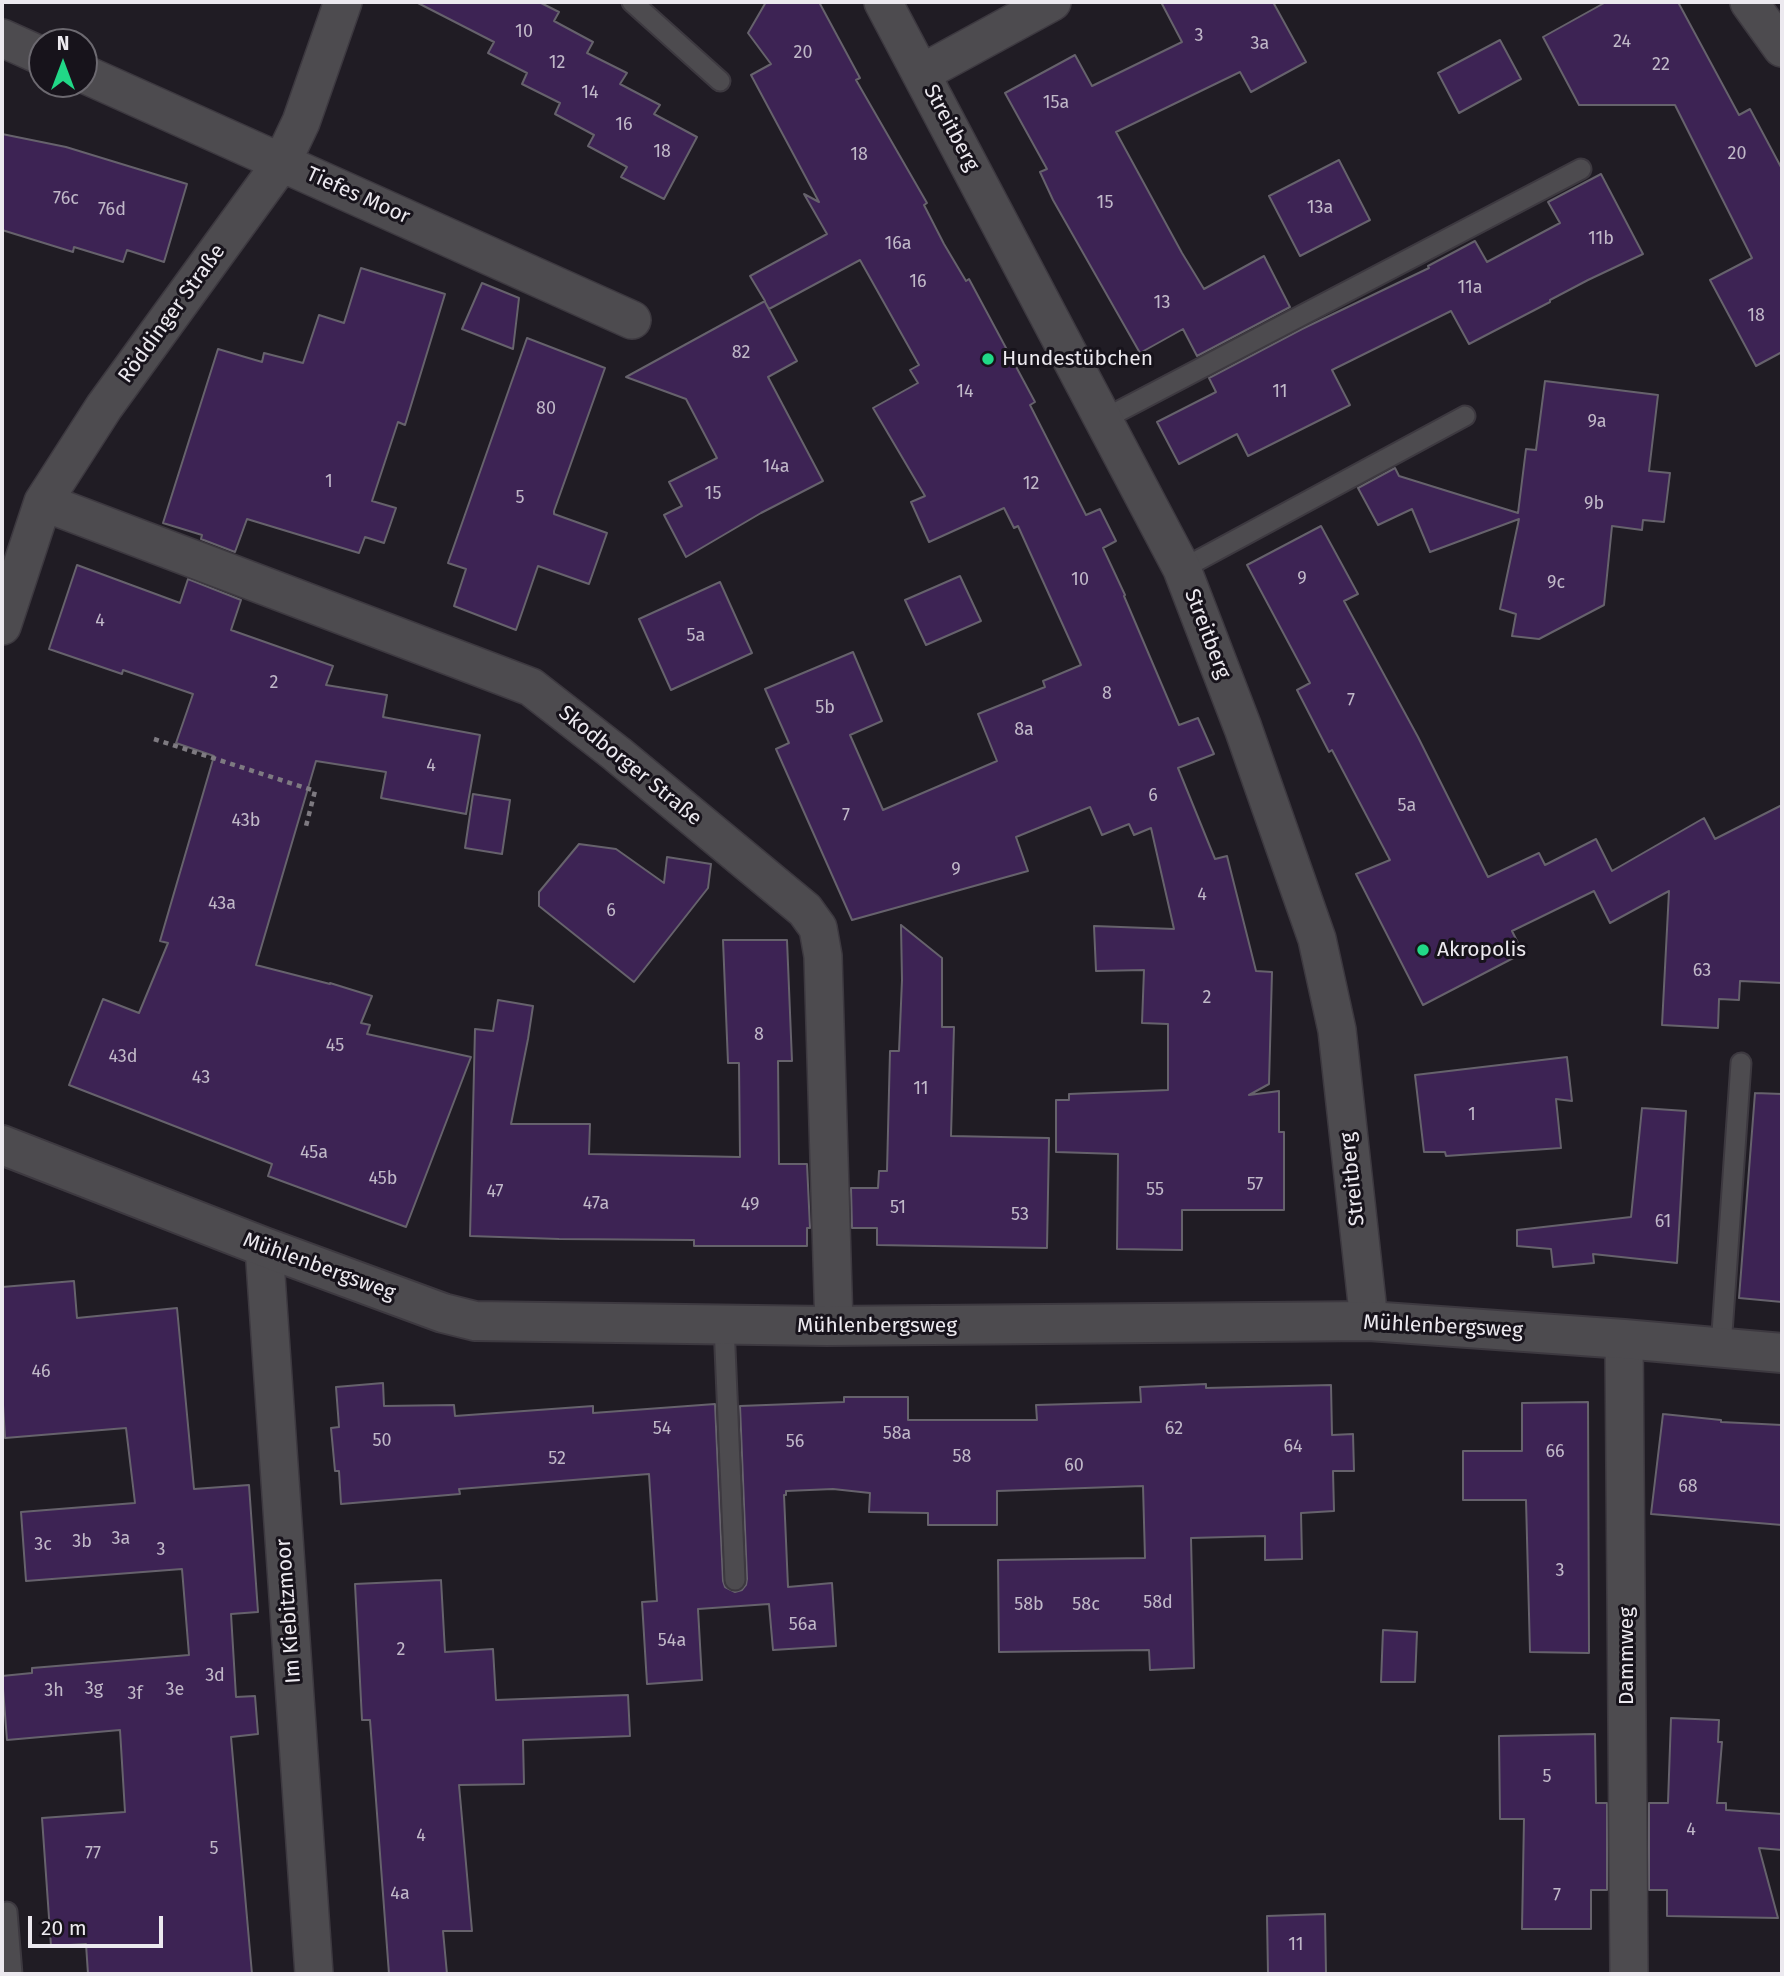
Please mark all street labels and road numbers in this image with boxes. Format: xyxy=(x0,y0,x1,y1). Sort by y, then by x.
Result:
street label: Streitberg xyxy=(918,81,984,175)
street label: Tiefes Moor xyxy=(302,162,414,230)
street label: Röddinger Straße xyxy=(113,240,231,388)
street label: Streitberg xyxy=(1178,586,1236,682)
street label: Skodborger Straße xyxy=(553,701,707,831)
street label: Streitberg xyxy=(1336,1131,1370,1227)
street label: Mühlenbergsweg xyxy=(239,1228,399,1306)
street label: Mühlenbergsweg xyxy=(1362,1310,1524,1344)
street label: Mühlenbergsweg xyxy=(797,1313,957,1339)
street label: Im Kiebitzmoor xyxy=(271,1538,307,1684)
street label: Dammweg xyxy=(1614,1607,1640,1705)

